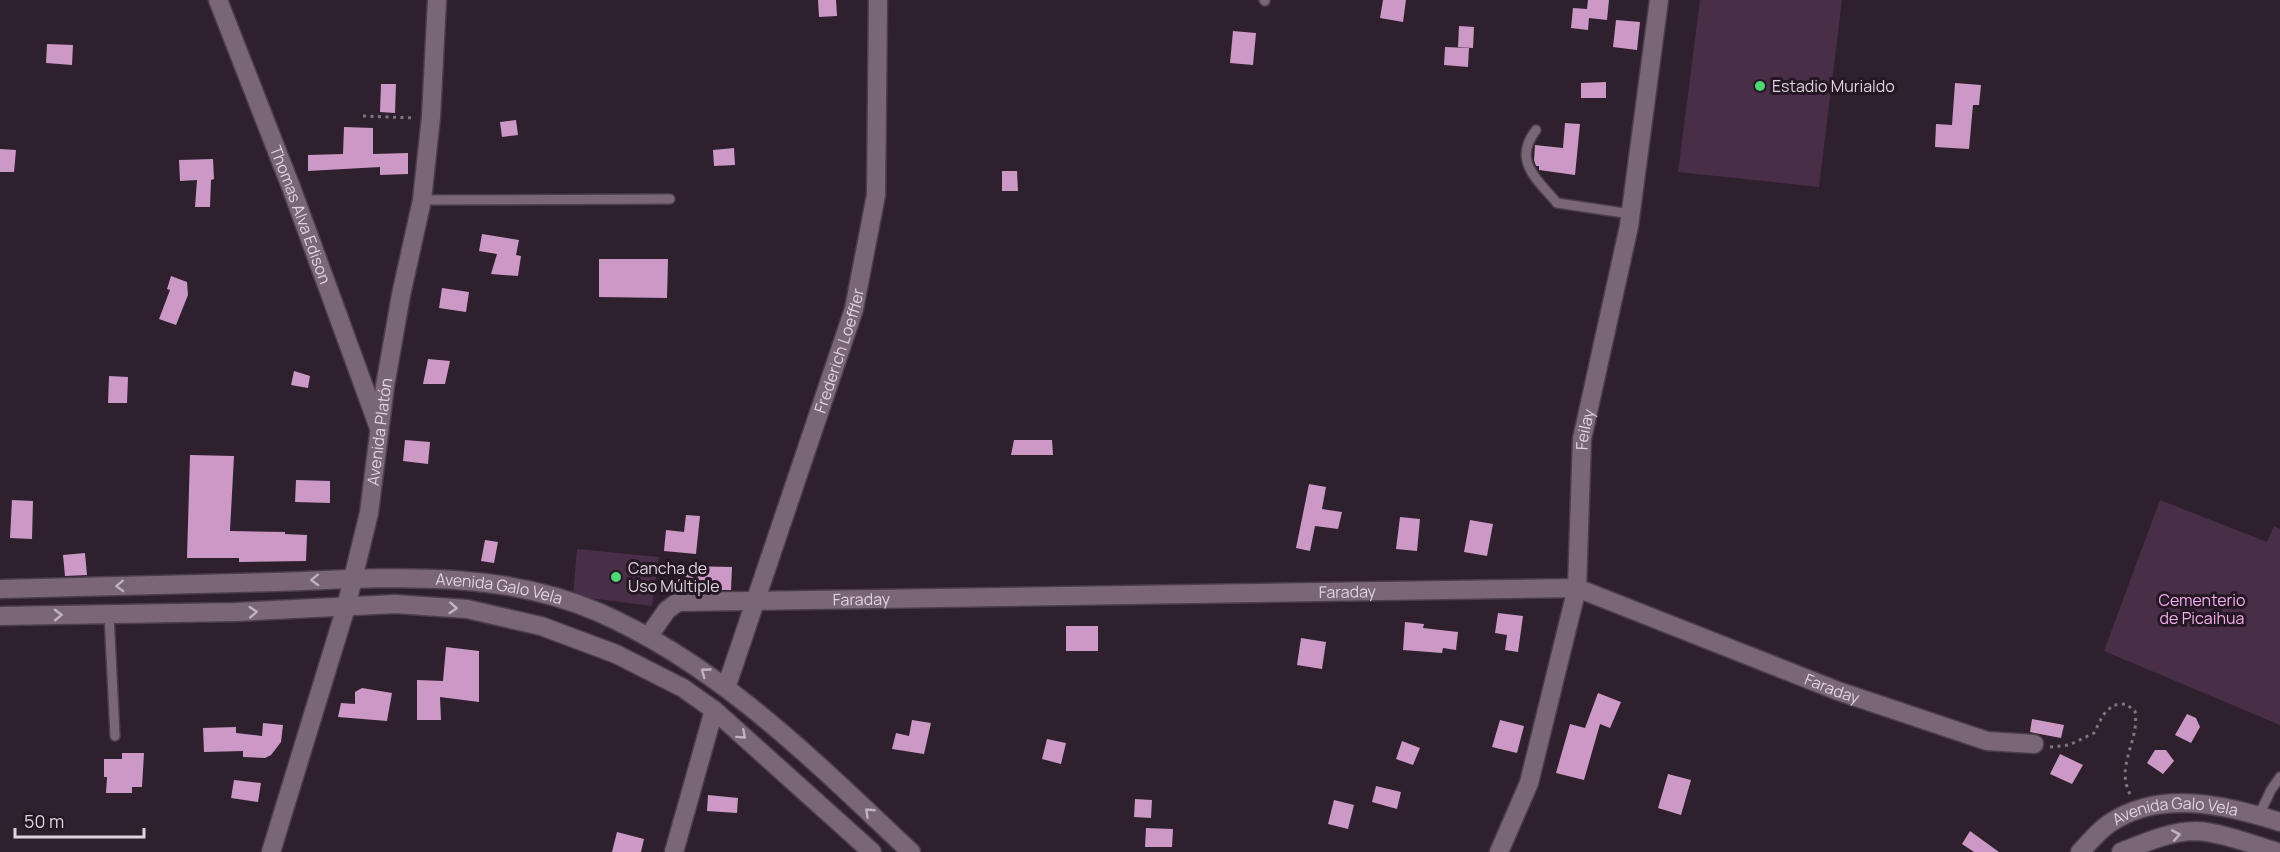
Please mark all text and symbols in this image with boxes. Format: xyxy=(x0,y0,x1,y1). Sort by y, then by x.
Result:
place label: Estadio Murialdo xyxy=(1772,75,1895,97)
marker: Estadio Murialdo xyxy=(1753,79,1767,93)
street label: Thomas Alva Edison xyxy=(265,142,336,287)
street label: Frederich Loeffler xyxy=(809,286,869,416)
street label: Avenida Platón xyxy=(362,376,397,487)
street label: Feilay xyxy=(1571,406,1599,450)
place label: Cancha de Uso Múltiple xyxy=(628,557,720,597)
street label: Avenida Galo Vela xyxy=(435,568,565,609)
marker: Cancha de Uso Múltiple xyxy=(609,570,623,584)
one-way arrow xyxy=(310,574,319,587)
one-way arrow xyxy=(116,580,125,592)
street label: Faraday xyxy=(1318,580,1377,603)
street label: Faraday xyxy=(833,588,891,611)
park label: Cementerio de Picaihua xyxy=(2158,589,2246,629)
one-way arrow xyxy=(449,602,458,615)
one-way arrow xyxy=(249,605,258,618)
one-way arrow xyxy=(54,609,63,621)
one-way arrow xyxy=(700,668,711,679)
street label: Faraday xyxy=(1801,668,1863,709)
one-way arrow xyxy=(736,728,746,739)
street label: Avenida Galo Vela xyxy=(2108,792,2240,830)
scale bar xyxy=(15,801,144,839)
one-way arrow xyxy=(865,808,875,819)
text: 50 m xyxy=(24,809,64,833)
one-way arrow xyxy=(2171,829,2181,842)

